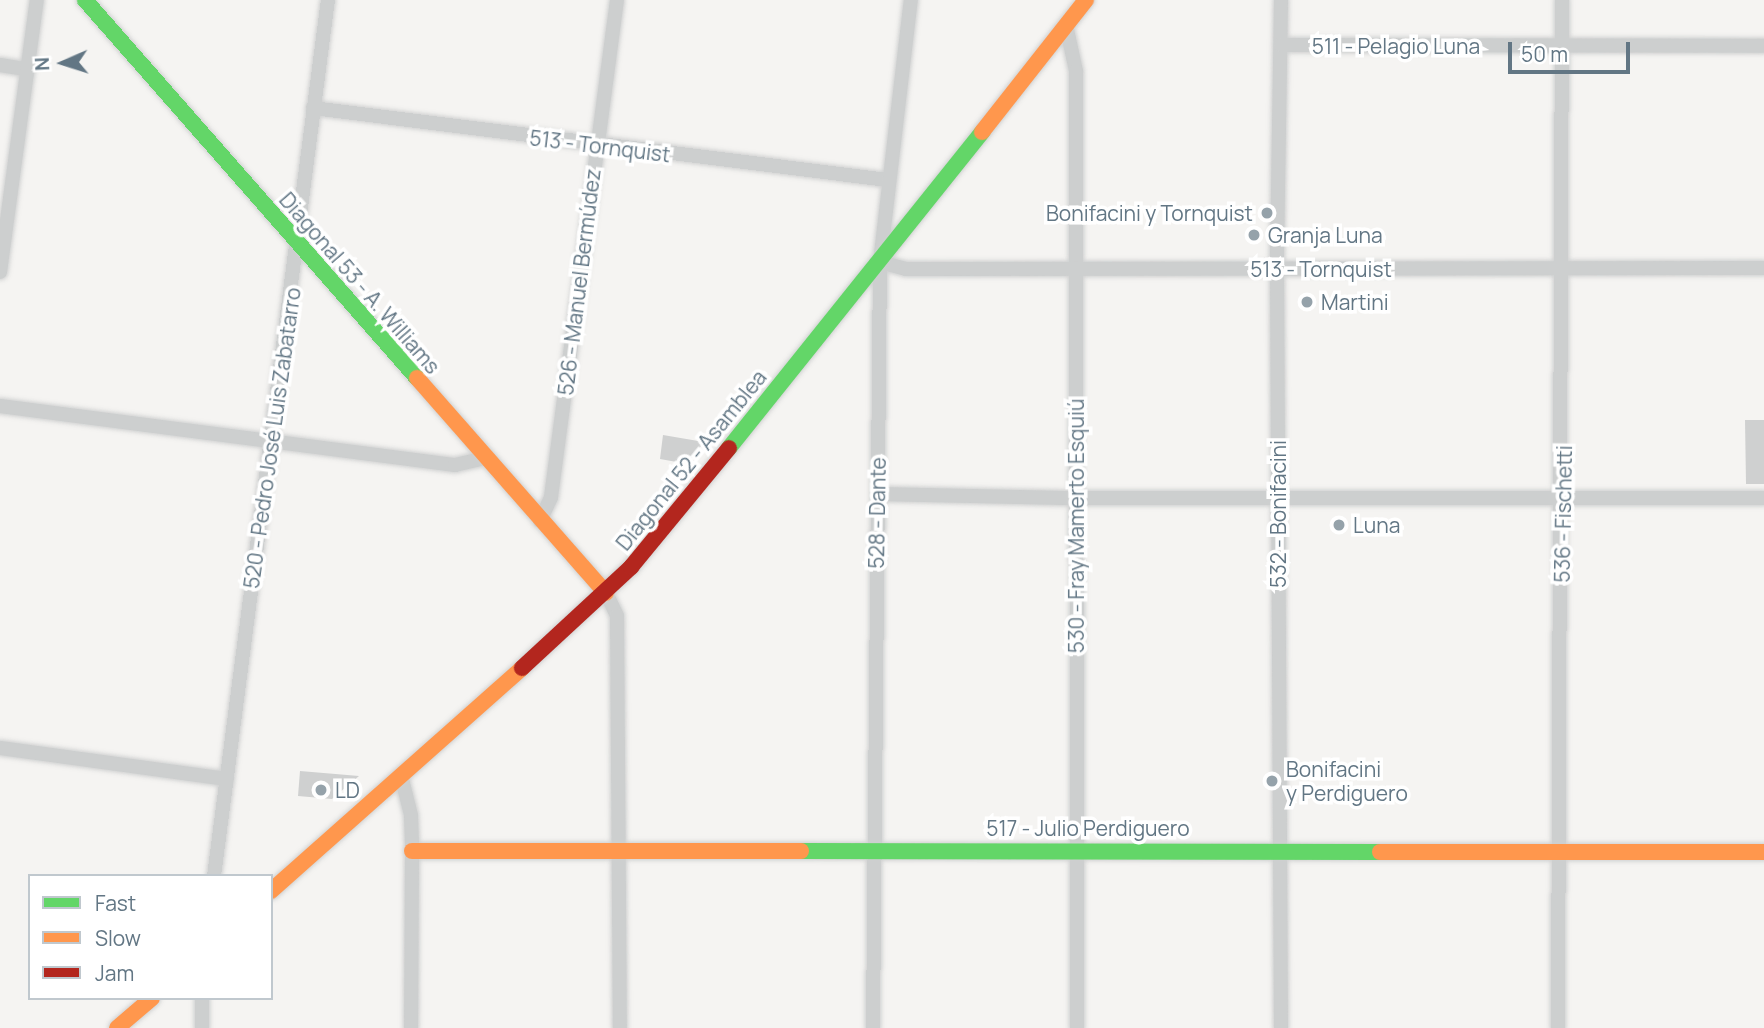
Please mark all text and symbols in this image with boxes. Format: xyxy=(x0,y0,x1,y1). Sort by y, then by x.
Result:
north arrow xyxy=(28,28,98,98)
scale bar xyxy=(1512,28,1634,72)
street label: 511 - Pelagio Luna xyxy=(1312,33,1480,59)
text: 50 m xyxy=(1521,40,1568,68)
text: N xyxy=(29,57,55,72)
street label: 513 - Tornquist xyxy=(528,125,672,167)
street label: 526 - Manuel Bermúdez xyxy=(553,167,605,397)
street label: Diagonal 53 - A. Williams xyxy=(274,187,446,379)
place label: Bonifacini y Tornquist xyxy=(1046,200,1253,226)
marker: Bonifacini y Tornquist xyxy=(1259,205,1275,221)
place label: Granja Luna xyxy=(1268,222,1383,248)
marker: Granja Luna xyxy=(1246,227,1262,243)
street label: 513 - Tornquist xyxy=(1250,256,1392,282)
street label: 520 - Pedro José Luis Zabatarro xyxy=(238,286,306,590)
place label: Martini xyxy=(1321,289,1389,315)
marker: Martini xyxy=(1299,294,1315,310)
street label: Diagonal 52 - Asamblea xyxy=(611,365,771,555)
street label: 530 - Fray Mamerto Esquiú xyxy=(1063,399,1089,653)
street label: 532 - Bonifacini xyxy=(1265,440,1291,588)
street label: 536 - Fischetti xyxy=(1549,445,1577,583)
street label: 528 - Dante xyxy=(863,457,891,569)
place label: Luna xyxy=(1353,512,1400,538)
marker: Luna xyxy=(1331,517,1347,533)
place label: Bonifacini y Perdiguero xyxy=(1286,756,1408,806)
marker: Bonifacini y Perdiguero xyxy=(1264,773,1280,789)
place label: LD xyxy=(335,777,360,803)
marker: LD xyxy=(313,782,329,798)
street label: 517 - Julio Perdiguero xyxy=(986,815,1190,841)
legend xyxy=(28,874,273,1000)
text: Fast xyxy=(95,889,136,917)
text: Slow xyxy=(95,924,141,952)
text: Jam xyxy=(95,959,134,987)

